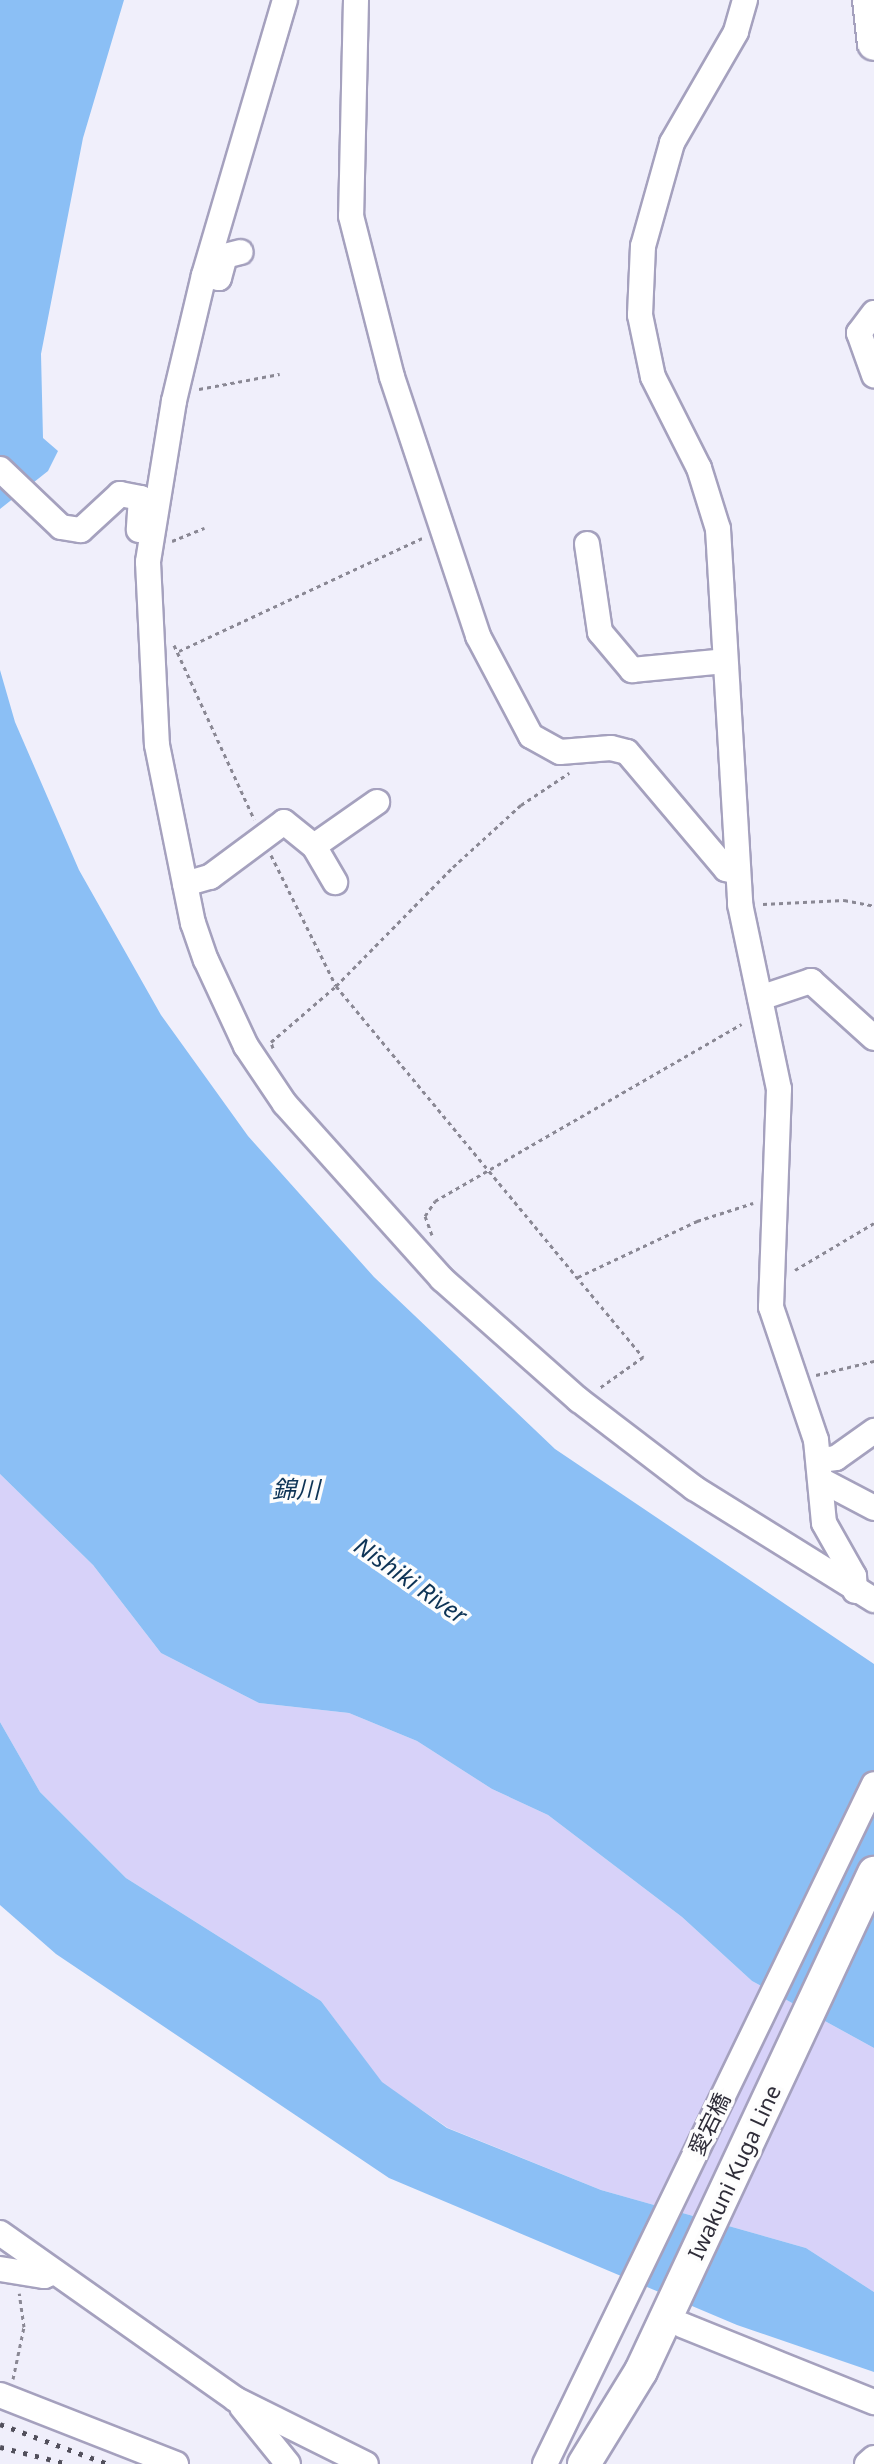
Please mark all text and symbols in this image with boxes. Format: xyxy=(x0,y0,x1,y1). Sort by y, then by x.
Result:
water label: 錦川 xyxy=(272,1475,320,1503)
water label: Nishiki River xyxy=(349,1531,473,1629)
street label: Iwakuni Kuga Line xyxy=(682,2081,786,2263)
street label: 愛宕橋 xyxy=(683,2089,735,2159)

